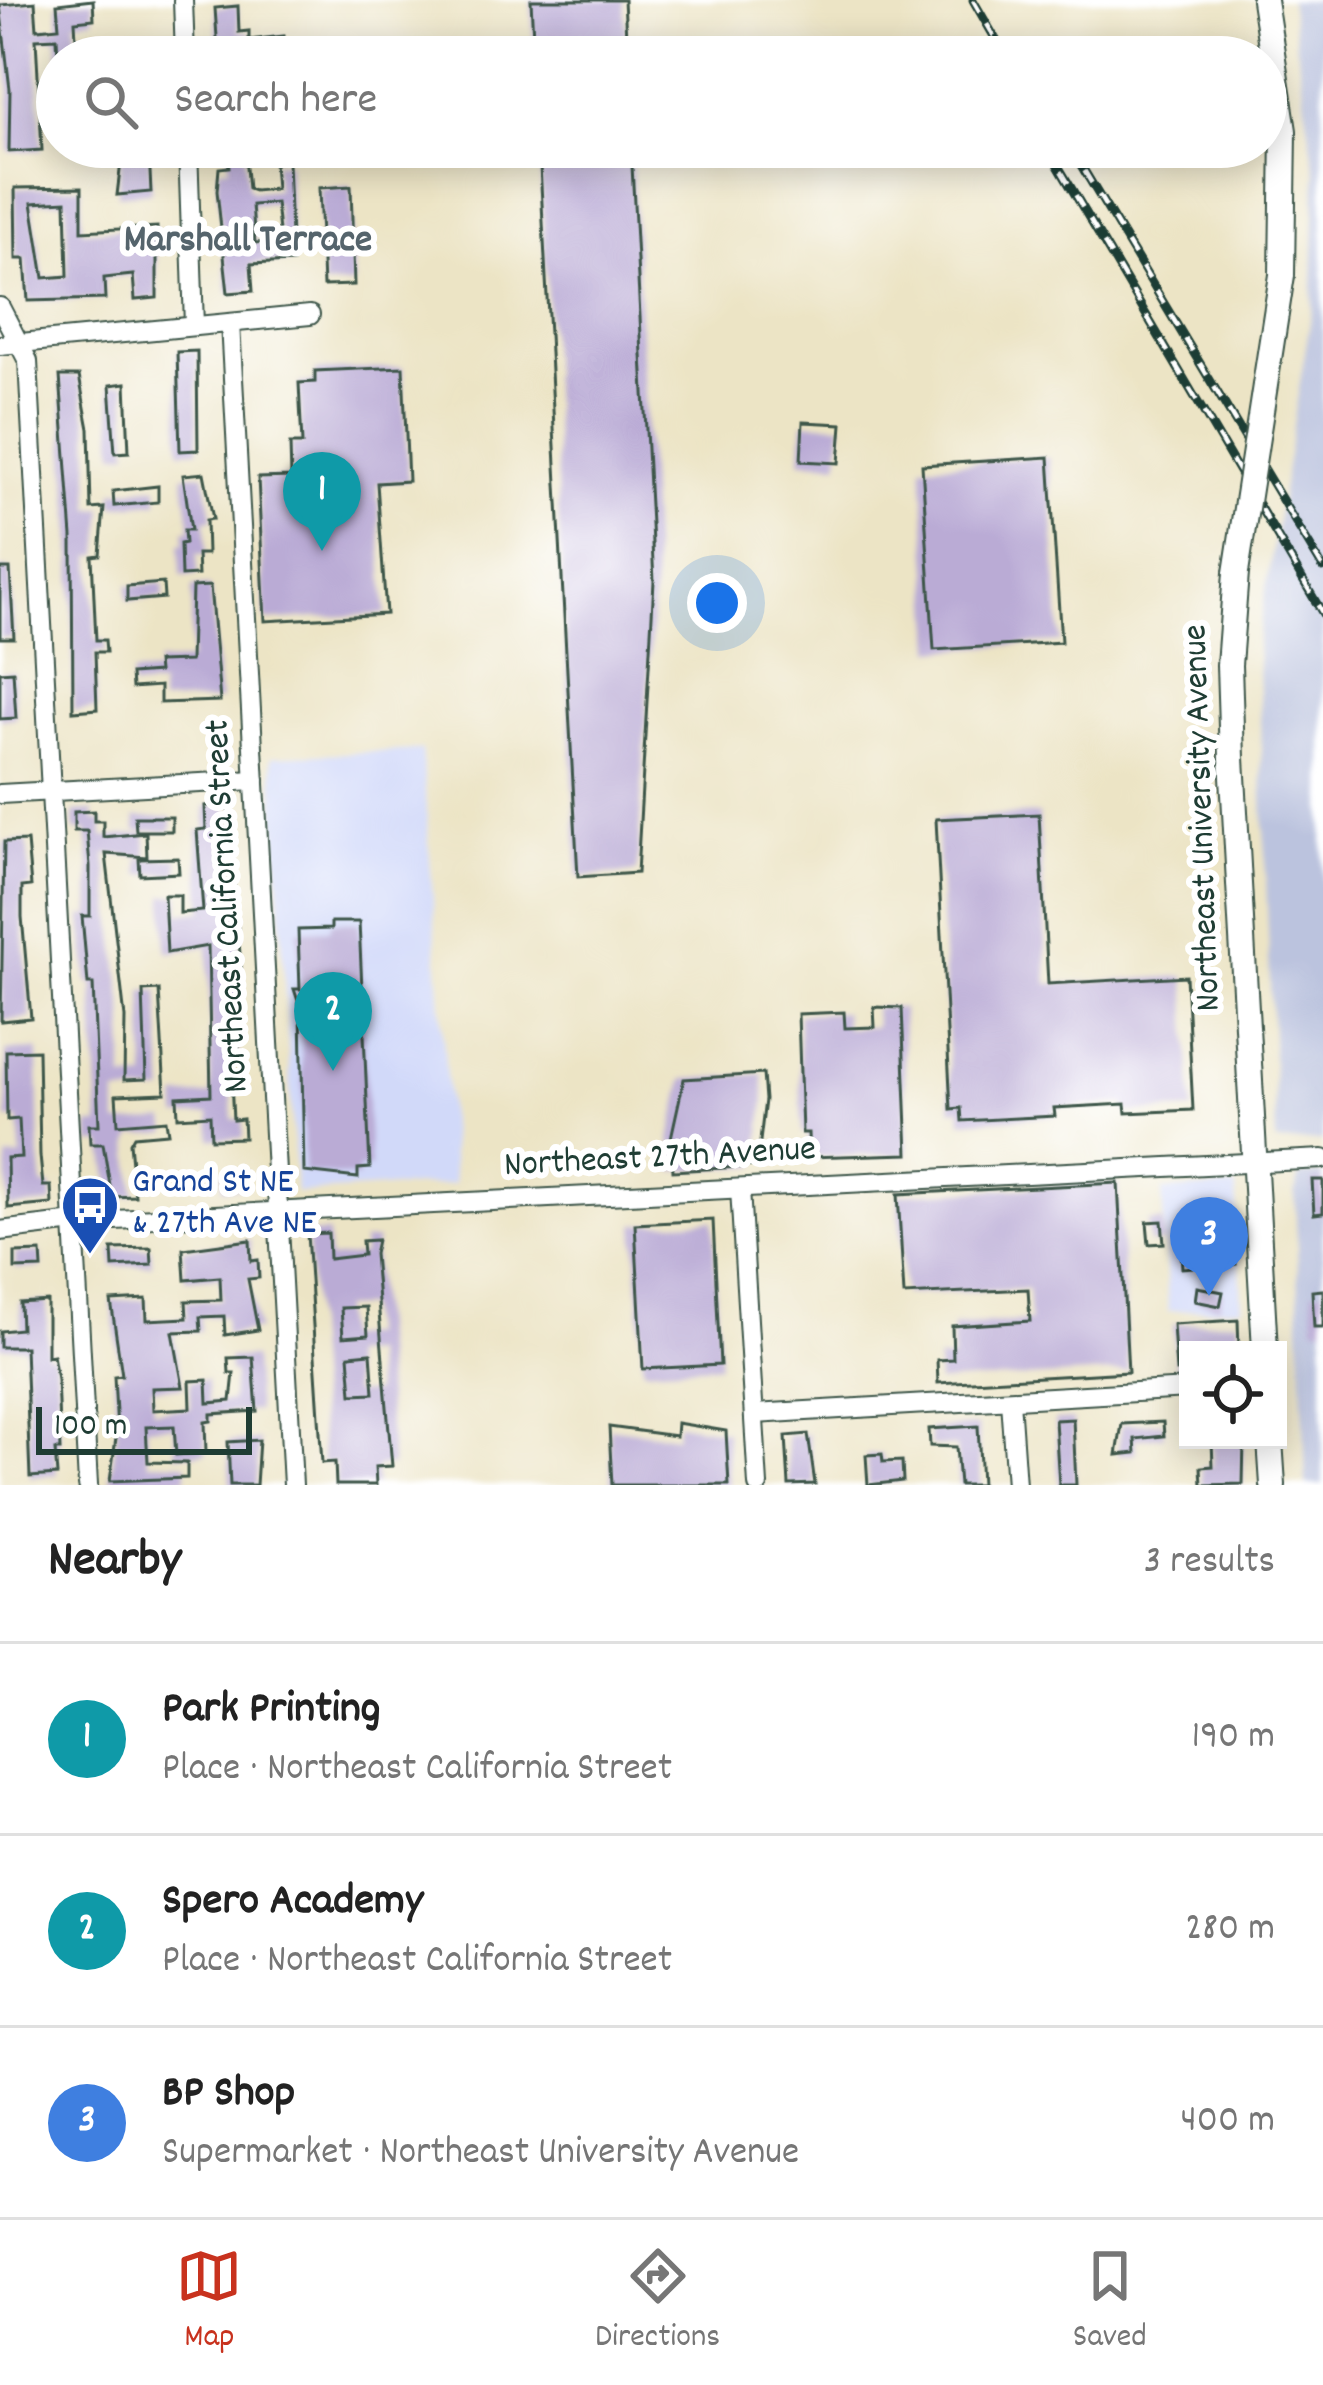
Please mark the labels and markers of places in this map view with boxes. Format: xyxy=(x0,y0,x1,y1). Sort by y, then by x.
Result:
pin: 1 xyxy=(283,452,361,551)
pin: 2 xyxy=(294,972,372,1071)
place label: Grand St NE & 27th Ave NE xyxy=(132,1158,317,1251)
bus stop icon: Grand St NE & 27th Ave NE xyxy=(59,1174,121,1256)
pin: 3 xyxy=(1170,1197,1248,1296)

